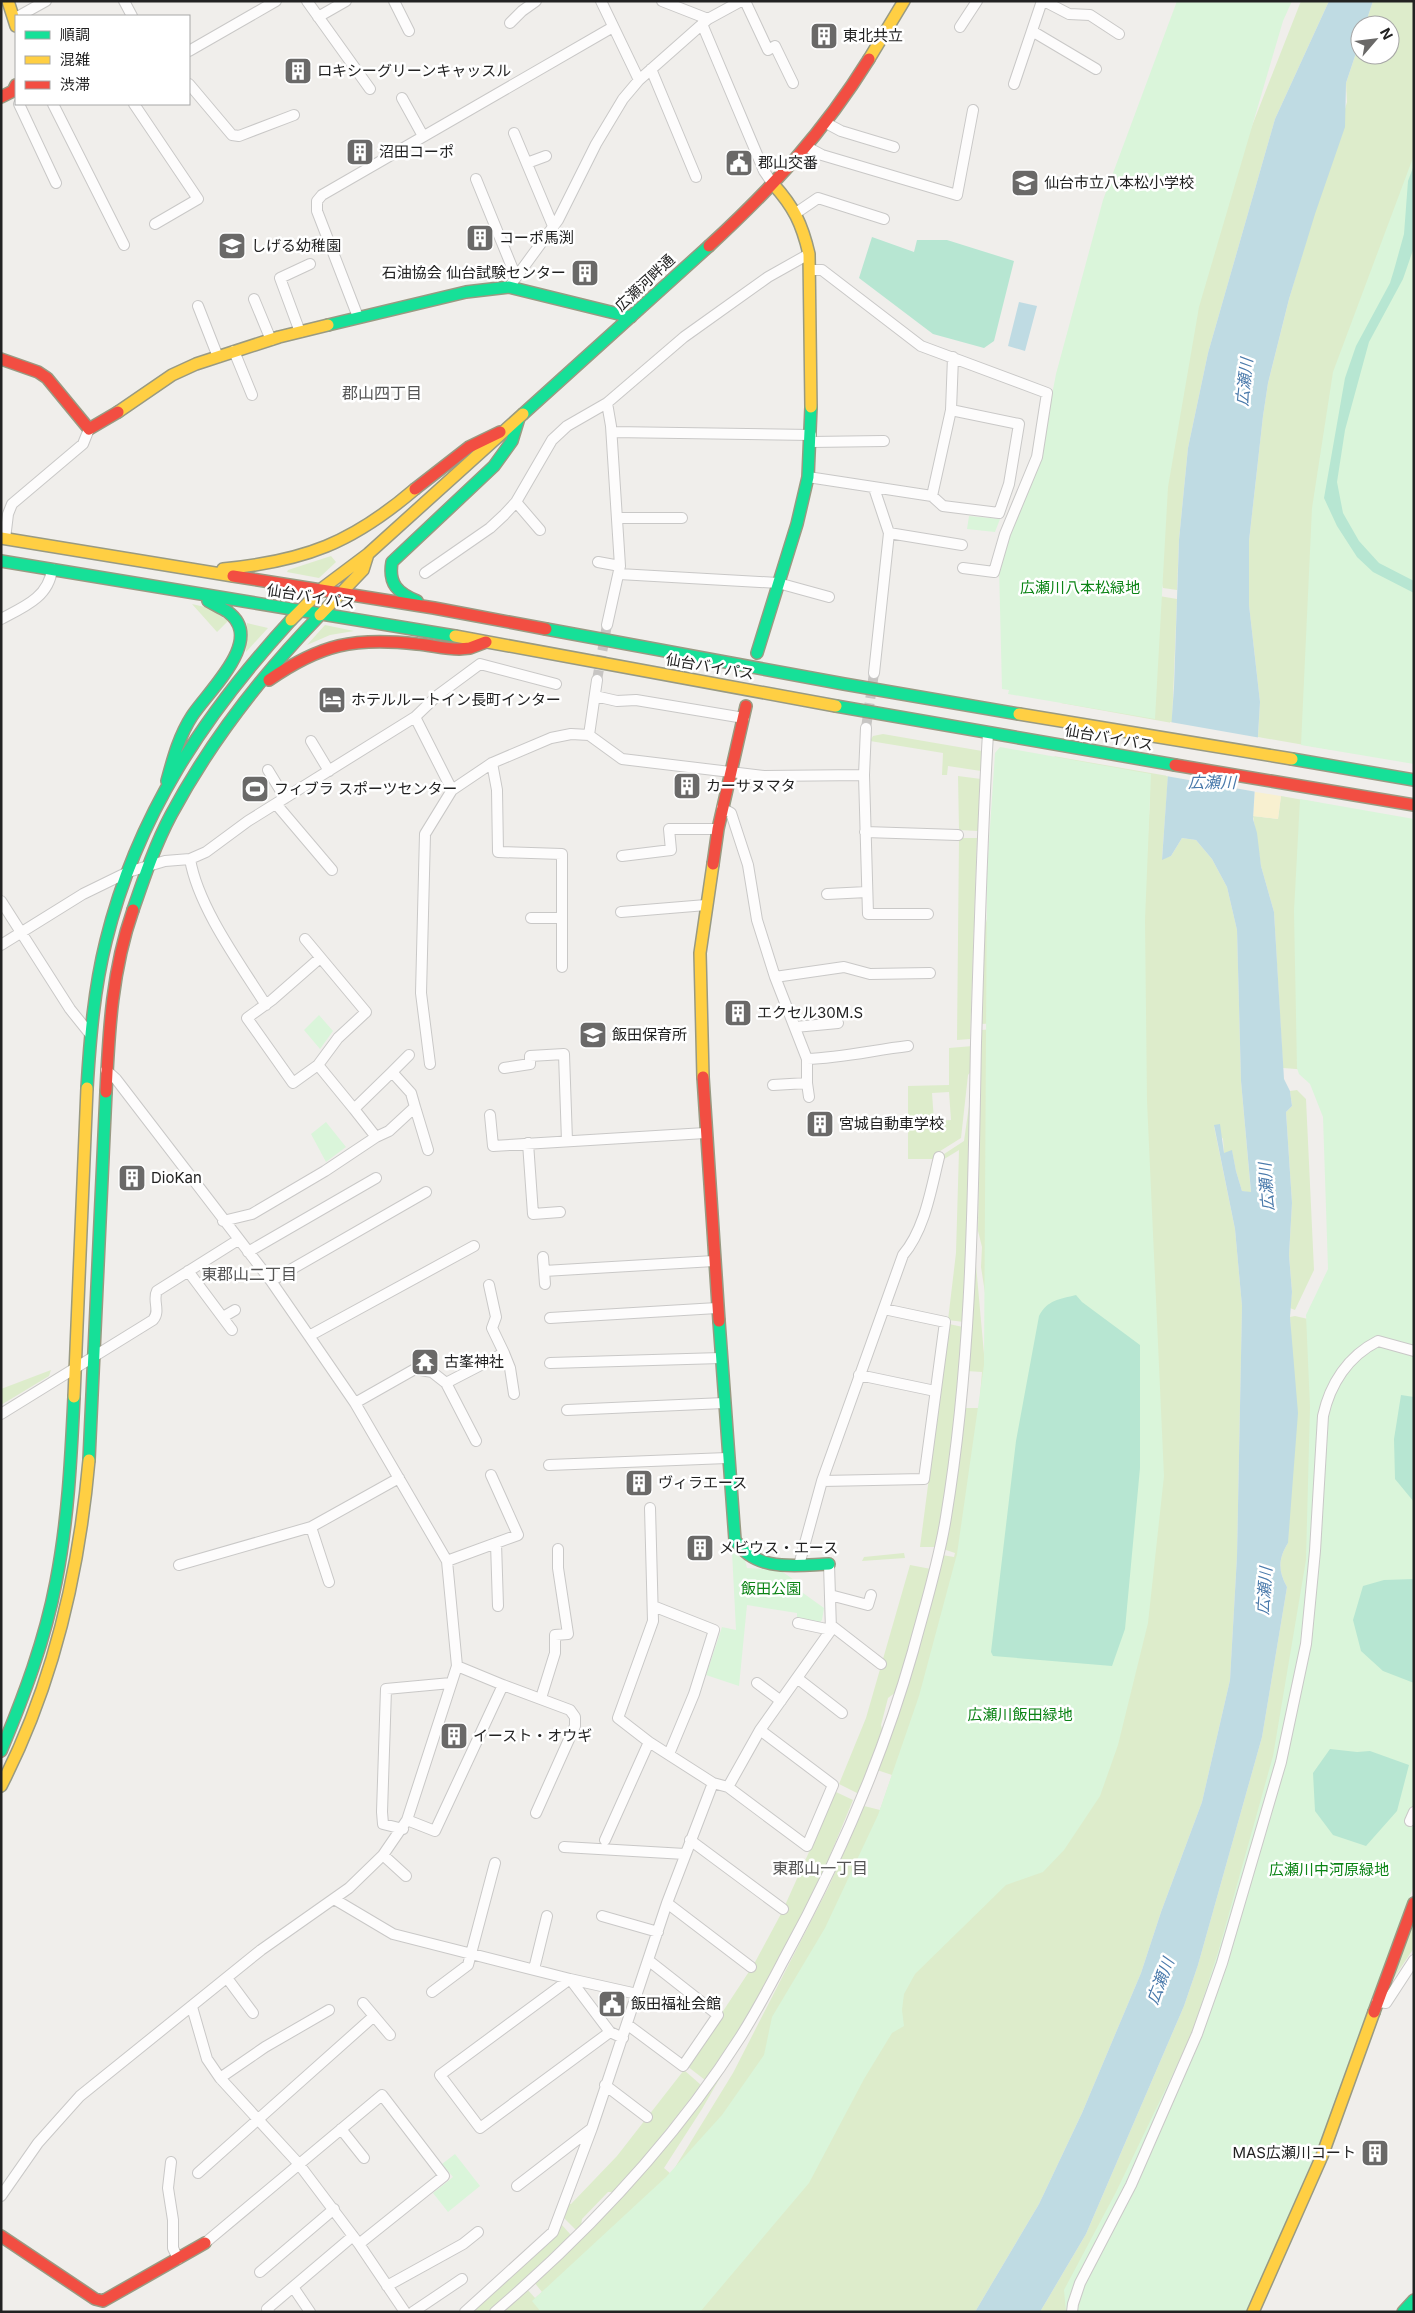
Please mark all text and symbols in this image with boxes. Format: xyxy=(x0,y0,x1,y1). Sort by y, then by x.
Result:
legend xyxy=(15,15,190,105)
north arrow xyxy=(1350,15,1400,65)
building icon: 東北共立 xyxy=(809,21,839,51)
text: 順調 xyxy=(60,25,90,44)
text: N xyxy=(1377,25,1397,42)
place label: 東北共立 xyxy=(843,26,903,45)
text: 混雑 xyxy=(60,50,90,69)
building icon: ロキシーグリーンキャッスル xyxy=(283,56,313,86)
place label: ロキシーグリーンキャッスル xyxy=(317,61,511,80)
text: 渋滞 xyxy=(60,75,90,94)
building icon: 沼田コーポ xyxy=(345,137,375,167)
place label: 沼田コーポ xyxy=(379,142,454,161)
public building icon: 郡山交番 xyxy=(724,148,754,178)
place label: 郡山交番 xyxy=(758,153,818,172)
school or university icon: 仙台市立八本松小学校 xyxy=(1010,168,1040,198)
place label: 仙台市立八本松小学校 xyxy=(1044,173,1194,192)
building icon: コーポ馬渕 xyxy=(465,223,495,253)
place label: コーポ馬渕 xyxy=(499,228,574,247)
school or university icon: しげる幼稚園 xyxy=(217,231,247,261)
place label: しげる幼稚園 xyxy=(251,236,341,255)
street label: 広瀬河畔通 xyxy=(611,250,679,315)
building icon: 石油協会 仙台試験センター xyxy=(570,258,600,288)
place label: 石油協会 仙台試験センター xyxy=(382,263,566,282)
water label: 広瀬川 xyxy=(1232,355,1257,407)
district label: 郡山四丁目 xyxy=(342,383,422,403)
park label: 広瀬川八本松緑地 xyxy=(1020,578,1140,597)
street label: 仙台バイパス xyxy=(265,580,357,613)
street label: 仙台バイパス xyxy=(664,649,756,684)
hotel icon: ホテルルートイン長町インター xyxy=(317,685,347,715)
place label: ホテルルートイン長町インター xyxy=(351,690,561,709)
street label: 仙台バイパス xyxy=(1063,720,1155,755)
building icon: カーサヌマタ xyxy=(672,771,702,801)
water label: 広瀬川 xyxy=(1188,772,1238,792)
sports icon: フィブラ スポーツセンター xyxy=(240,774,270,804)
place label: カーサヌマタ xyxy=(706,776,796,795)
place label: フィブラ スポーツセンター xyxy=(274,779,458,798)
building icon: エクセル30M.S xyxy=(723,998,753,1028)
place label: エクセル30M.S xyxy=(757,1003,863,1022)
school or university icon: 飯田保育所 xyxy=(578,1020,608,1050)
place label: 飯田保育所 xyxy=(612,1025,687,1044)
building icon: 宮城自動車学校 xyxy=(805,1109,835,1139)
place label: 宮城自動車学校 xyxy=(839,1114,944,1133)
water label: 広瀬川 xyxy=(1254,1160,1278,1212)
building icon: DioKan xyxy=(117,1163,147,1193)
place label: DioKan xyxy=(151,1168,202,1187)
district label: 東郡山二丁目 xyxy=(201,1264,297,1284)
temple icon: 古峯神社 xyxy=(410,1347,440,1377)
place label: 古峯神社 xyxy=(444,1352,504,1371)
building icon: ヴィラエース xyxy=(624,1468,654,1498)
place label: ヴィラエース xyxy=(658,1473,747,1492)
building icon: メビウス・エース xyxy=(685,1533,715,1563)
place label: メビウス・エース xyxy=(719,1538,838,1557)
water label: 広瀬川 xyxy=(1252,1564,1276,1616)
park label: 飯田公園 xyxy=(741,1579,801,1598)
park label: 広瀬川飯田緑地 xyxy=(967,1705,1073,1724)
building icon: イースト・オウギ xyxy=(439,1721,469,1751)
place label: イースト・オウギ xyxy=(473,1726,592,1745)
district label: 東郡山一丁目 xyxy=(772,1858,868,1878)
park label: 広瀬川中河原緑地 xyxy=(1269,1860,1389,1879)
water label: 広瀬川 xyxy=(1142,1953,1179,2007)
public building icon: 飯田福祉会館 xyxy=(597,1989,627,2019)
place label: 飯田福祉会館 xyxy=(631,1994,721,2013)
building icon: MAS広瀬川コート xyxy=(1360,2138,1390,2168)
place label: MAS広瀬川コート xyxy=(1232,2143,1356,2162)

